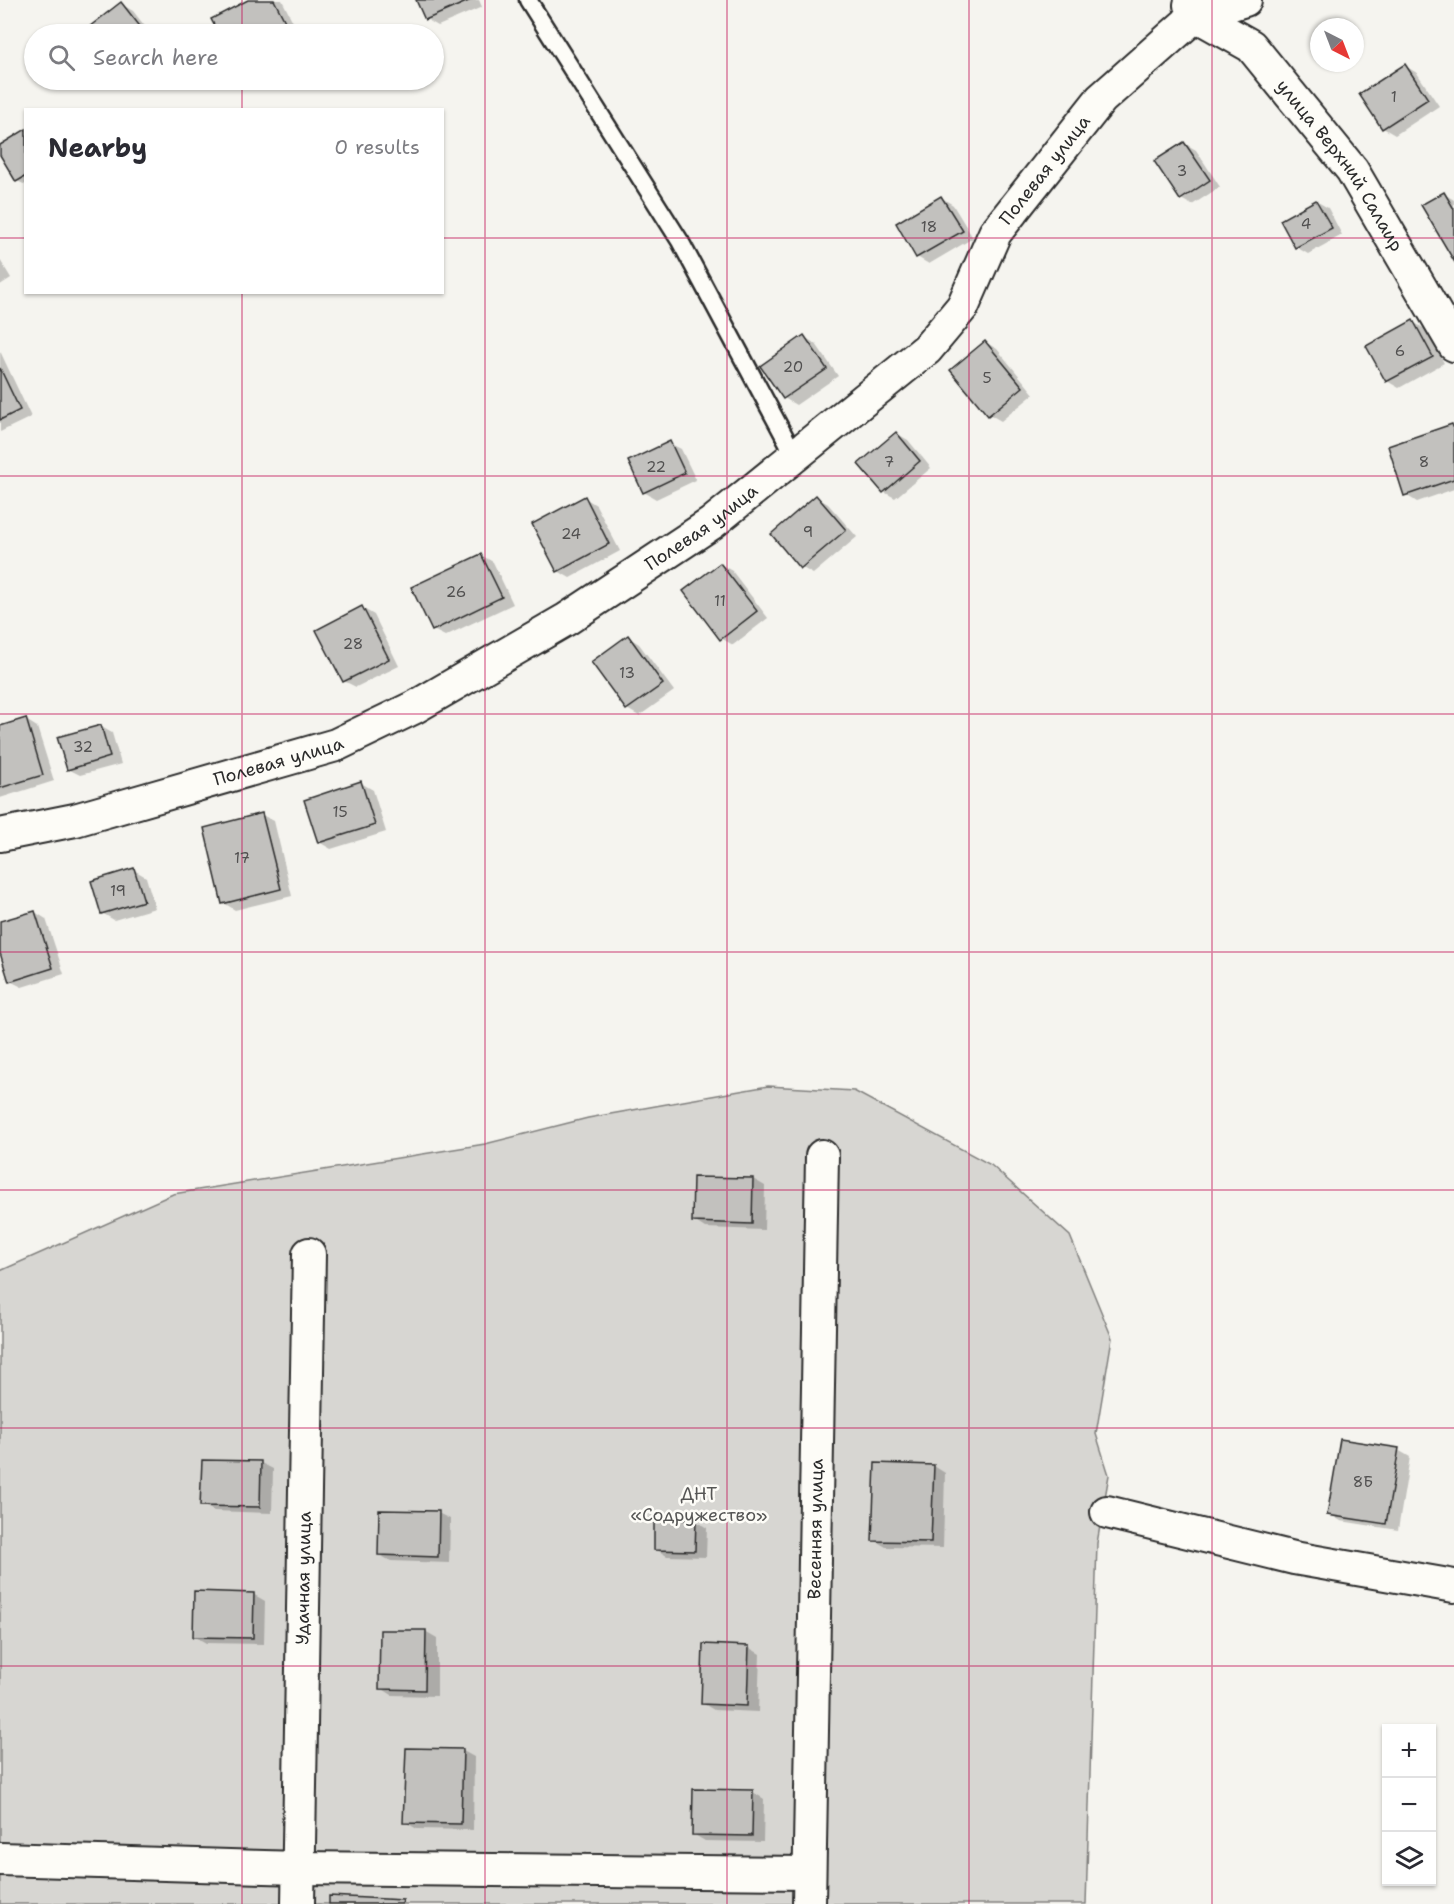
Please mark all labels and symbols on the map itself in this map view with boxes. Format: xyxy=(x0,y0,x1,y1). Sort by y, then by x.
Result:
north arrow xyxy=(1310,18,1364,72)
street label: улица Верхний Салаир xyxy=(1271,74,1409,256)
house number: 1 xyxy=(1391,87,1397,107)
street label: Полевая улица xyxy=(994,110,1096,230)
house number: 3 xyxy=(1177,161,1187,181)
house number: 4 xyxy=(1301,214,1311,234)
house number: 18 xyxy=(921,217,937,237)
house number: 6 xyxy=(1395,341,1405,361)
house number: 20 xyxy=(783,357,803,377)
house number: 5 xyxy=(982,368,992,388)
house number: 7 xyxy=(884,452,894,472)
house number: 8 xyxy=(1419,452,1429,472)
house number: 22 xyxy=(646,457,666,477)
street label: Полевая улица xyxy=(640,479,763,576)
house number: 9 xyxy=(803,522,813,542)
house number: 24 xyxy=(561,524,581,544)
house number: 26 xyxy=(446,582,466,602)
house number: 11 xyxy=(714,591,726,611)
house number: 28 xyxy=(343,634,363,654)
house number: 13 xyxy=(619,663,635,683)
street label: Полевая улица xyxy=(211,731,347,792)
house number: 32 xyxy=(73,737,93,757)
house number: 15 xyxy=(332,802,348,822)
house number: 17 xyxy=(234,848,250,868)
house number: 19 xyxy=(110,881,126,901)
street label: Весенняя улица xyxy=(802,1458,829,1600)
house number: 8Б xyxy=(1353,1472,1373,1492)
park label: ДНТ «Содружество» xyxy=(631,1482,767,1527)
street label: Удачная улица xyxy=(290,1511,317,1645)

